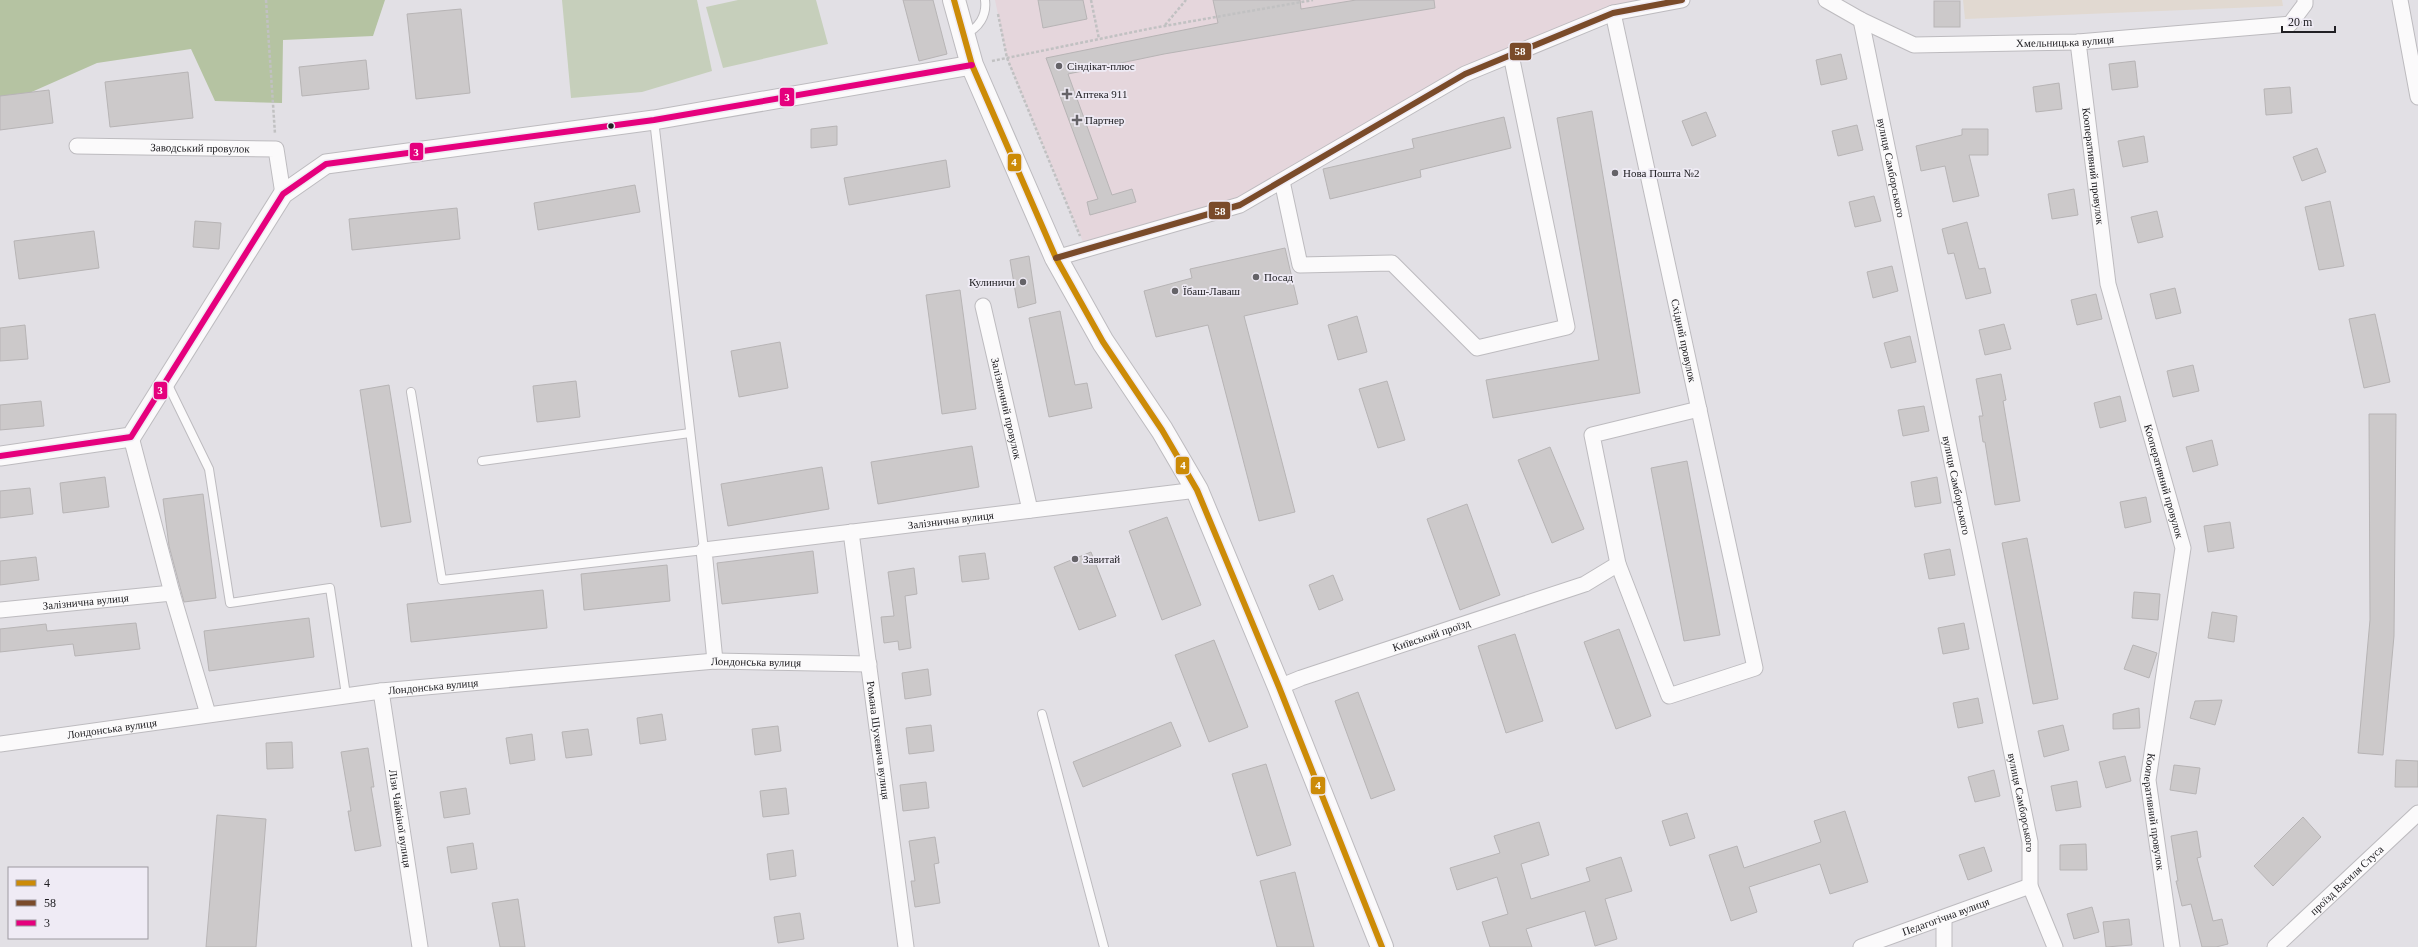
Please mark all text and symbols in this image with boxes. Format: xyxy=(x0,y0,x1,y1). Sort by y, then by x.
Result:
scale bar xyxy=(2282,8,2335,34)
text: 20 m xyxy=(2288,15,2313,29)
street label: Хмельницька вулиця xyxy=(2016,33,2114,49)
line badge: 58 xyxy=(1509,42,1532,61)
text: 58 xyxy=(1515,45,1526,57)
place label: Сіндікат-плюс xyxy=(1067,60,1135,72)
marker: Сіндікат-плюс xyxy=(1054,61,1064,71)
line badge: 3 xyxy=(779,87,795,107)
place label: Аптека 911 xyxy=(1075,88,1127,100)
marker: Аптека 911 xyxy=(1062,89,1072,99)
text: 3 xyxy=(784,91,790,103)
street label: Кооперативний провулок xyxy=(2080,107,2107,226)
place label: Партнер xyxy=(1085,114,1125,126)
marker: Партнер xyxy=(1072,115,1082,125)
street label: вулиця Самборського xyxy=(1875,117,1908,219)
unlabelled marker xyxy=(606,121,616,131)
street label: Заводський провулок xyxy=(150,141,250,155)
line badge: 3 xyxy=(409,142,424,161)
text: 3 xyxy=(413,146,419,158)
line badge: 4 xyxy=(1007,153,1022,172)
text: 4 xyxy=(1011,156,1017,168)
place label: Нова Пошта №2 xyxy=(1623,167,1700,179)
marker: Нова Пошта №2 xyxy=(1610,168,1620,178)
line badge: 58 xyxy=(1208,201,1231,220)
text: 58 xyxy=(1215,205,1226,217)
place label: Посад xyxy=(1264,271,1294,283)
marker: Посад xyxy=(1251,272,1261,282)
place label: Кулиничи xyxy=(969,276,1015,288)
marker: Кулиничи xyxy=(1018,277,1028,287)
place label: Їбаш-Лаваш xyxy=(1183,285,1241,297)
marker: Їбаш-Лаваш xyxy=(1170,286,1180,296)
street label: Східний провулок xyxy=(1669,298,1699,384)
street label: Залізничний провулок xyxy=(989,356,1024,461)
line badge: 3 xyxy=(153,381,168,400)
text: 3 xyxy=(157,384,163,396)
street label: Кооперативний провулок xyxy=(2142,423,2186,540)
street label: вулиця Самборського xyxy=(1941,435,1973,536)
line badge: 4 xyxy=(1175,456,1190,475)
text: 4 xyxy=(1180,459,1186,471)
street label: Залізнична вулиця xyxy=(907,509,994,531)
place label: Завитай xyxy=(1083,553,1120,565)
marker: Завитай xyxy=(1070,554,1080,564)
street label: Залізнична вулиця xyxy=(42,591,129,612)
street label: Київський проїзд xyxy=(1391,616,1472,653)
street label: Лондонська вулиця xyxy=(710,655,801,669)
street label: Лондонська вулиця xyxy=(388,676,479,696)
street label: Романа Шухевича вулиця xyxy=(865,680,892,800)
street label: Лондонська вулиця xyxy=(66,716,158,741)
street label: вулиця Самборського xyxy=(2006,752,2036,853)
street label: Кооперативний провулок xyxy=(2142,752,2167,872)
street label: Лізи Чайкіної вулиця xyxy=(387,769,414,869)
line badge: 4 xyxy=(1310,776,1326,795)
text: 4 xyxy=(1315,779,1321,791)
street label: проїзд Василя Стуса xyxy=(2307,843,2386,917)
legend xyxy=(8,867,148,939)
text: 4 xyxy=(44,876,50,890)
street label: Педагогічна вулиця xyxy=(1900,895,1991,938)
text: 58 xyxy=(44,896,56,910)
text: 3 xyxy=(44,916,50,930)

